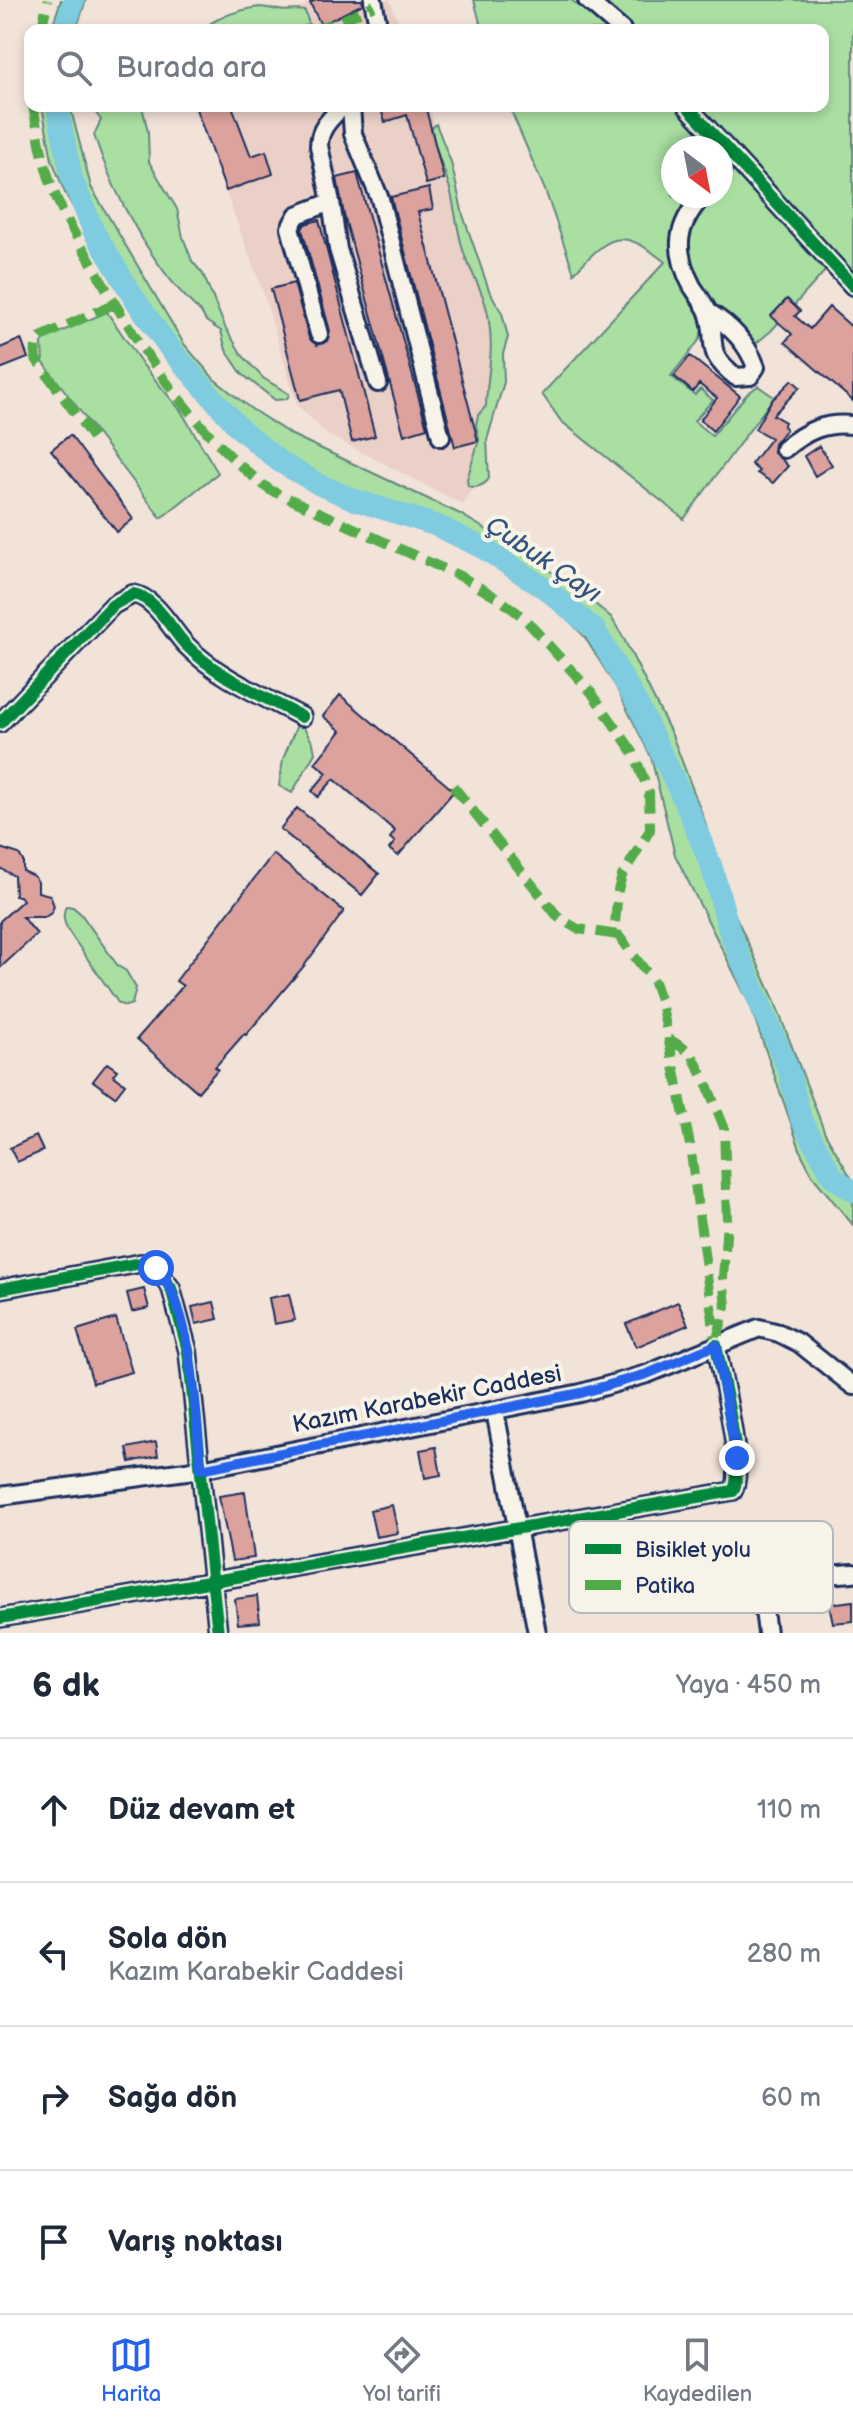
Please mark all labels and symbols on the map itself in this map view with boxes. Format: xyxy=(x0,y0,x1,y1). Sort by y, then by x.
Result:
north arrow xyxy=(661,136,733,208)
water label: Çubuk Çayı xyxy=(479,510,607,610)
route start xyxy=(138,1250,174,1286)
street label: Kazım Karabekir Caddesi xyxy=(290,1359,564,1439)
route end xyxy=(719,1440,755,1476)
legend xyxy=(569,1521,833,1613)
text: Bisiklet yolu xyxy=(635,1537,751,1564)
text: Patika xyxy=(635,1573,695,1600)

